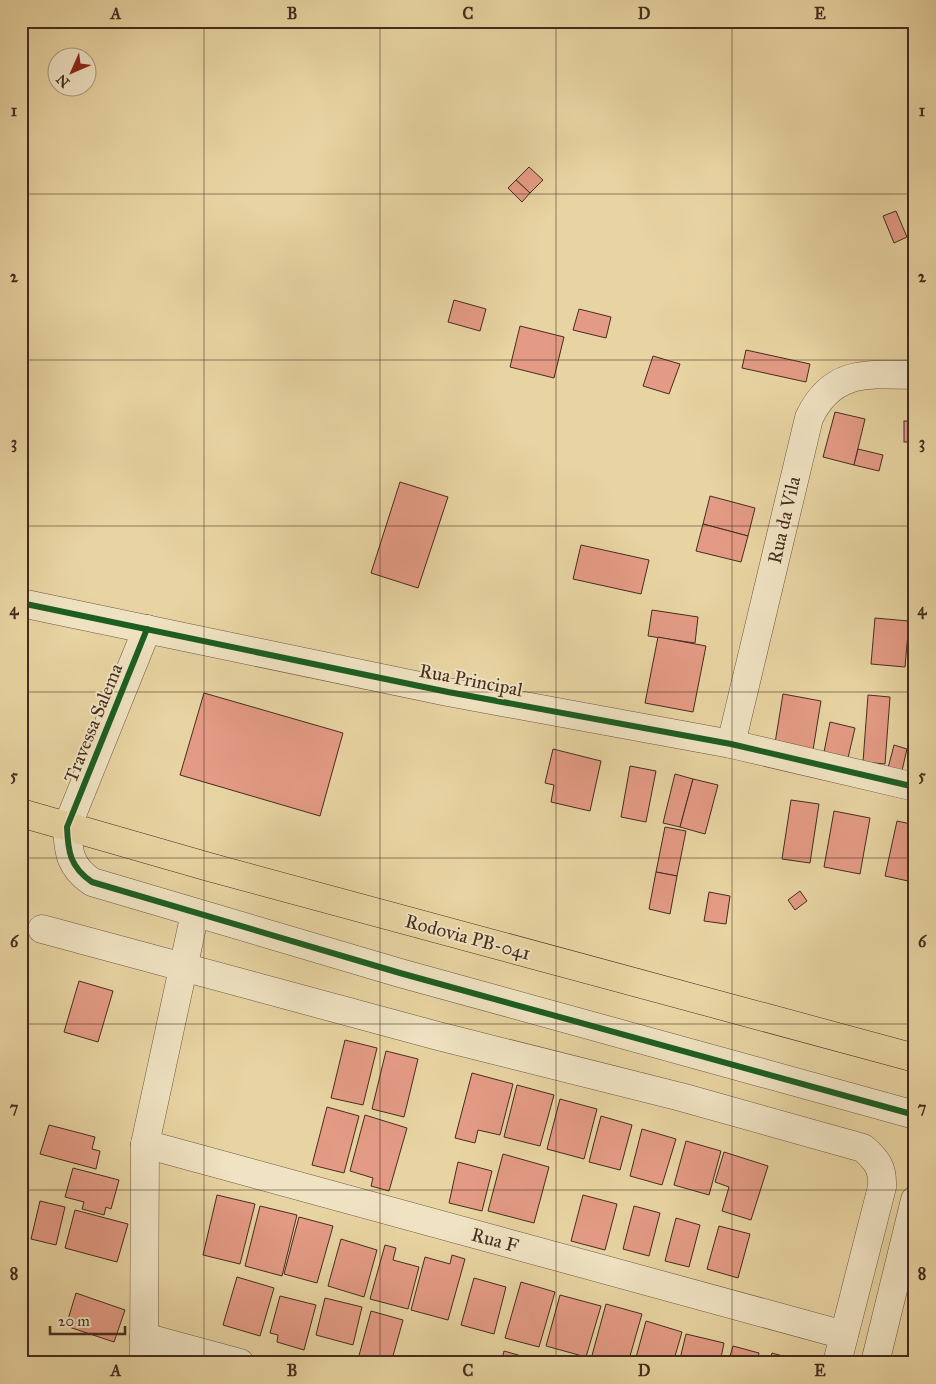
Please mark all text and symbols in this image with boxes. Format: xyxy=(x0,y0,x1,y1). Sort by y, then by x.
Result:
text: A xyxy=(110,4,122,23)
text: B xyxy=(287,4,297,23)
text: C xyxy=(463,4,474,23)
text: D xyxy=(638,4,651,23)
text: E xyxy=(814,4,826,23)
north arrow xyxy=(48,48,98,98)
text: N xyxy=(53,71,73,91)
text: 1 xyxy=(11,101,18,120)
text: 1 xyxy=(919,101,926,120)
text: 2 xyxy=(10,267,19,286)
text: 2 xyxy=(918,267,927,286)
text: 3 xyxy=(11,433,17,453)
text: 3 xyxy=(919,433,925,453)
street label: Rua da Vila xyxy=(763,473,805,566)
text: 4 xyxy=(10,600,20,620)
text: 4 xyxy=(918,600,928,620)
street label: Travessa Salema xyxy=(59,659,128,786)
street label: Rua Principal xyxy=(417,659,525,701)
text: 5 xyxy=(10,766,18,785)
text: 5 xyxy=(918,766,926,785)
street label: Rodovia PB-041 xyxy=(403,909,533,965)
text: 6 xyxy=(10,932,19,951)
text: 6 xyxy=(918,932,927,951)
text: 7 xyxy=(10,1098,19,1117)
text: 7 xyxy=(918,1098,927,1117)
street label: Rua F xyxy=(469,1223,522,1257)
text: 8 xyxy=(10,1264,18,1283)
text: 8 xyxy=(918,1264,926,1283)
scale bar xyxy=(50,1304,125,1336)
text: 20 m xyxy=(58,1312,90,1330)
text: A xyxy=(110,1361,122,1380)
text: B xyxy=(287,1361,297,1380)
text: C xyxy=(463,1361,474,1380)
text: D xyxy=(638,1361,651,1380)
text: E xyxy=(814,1361,826,1380)

